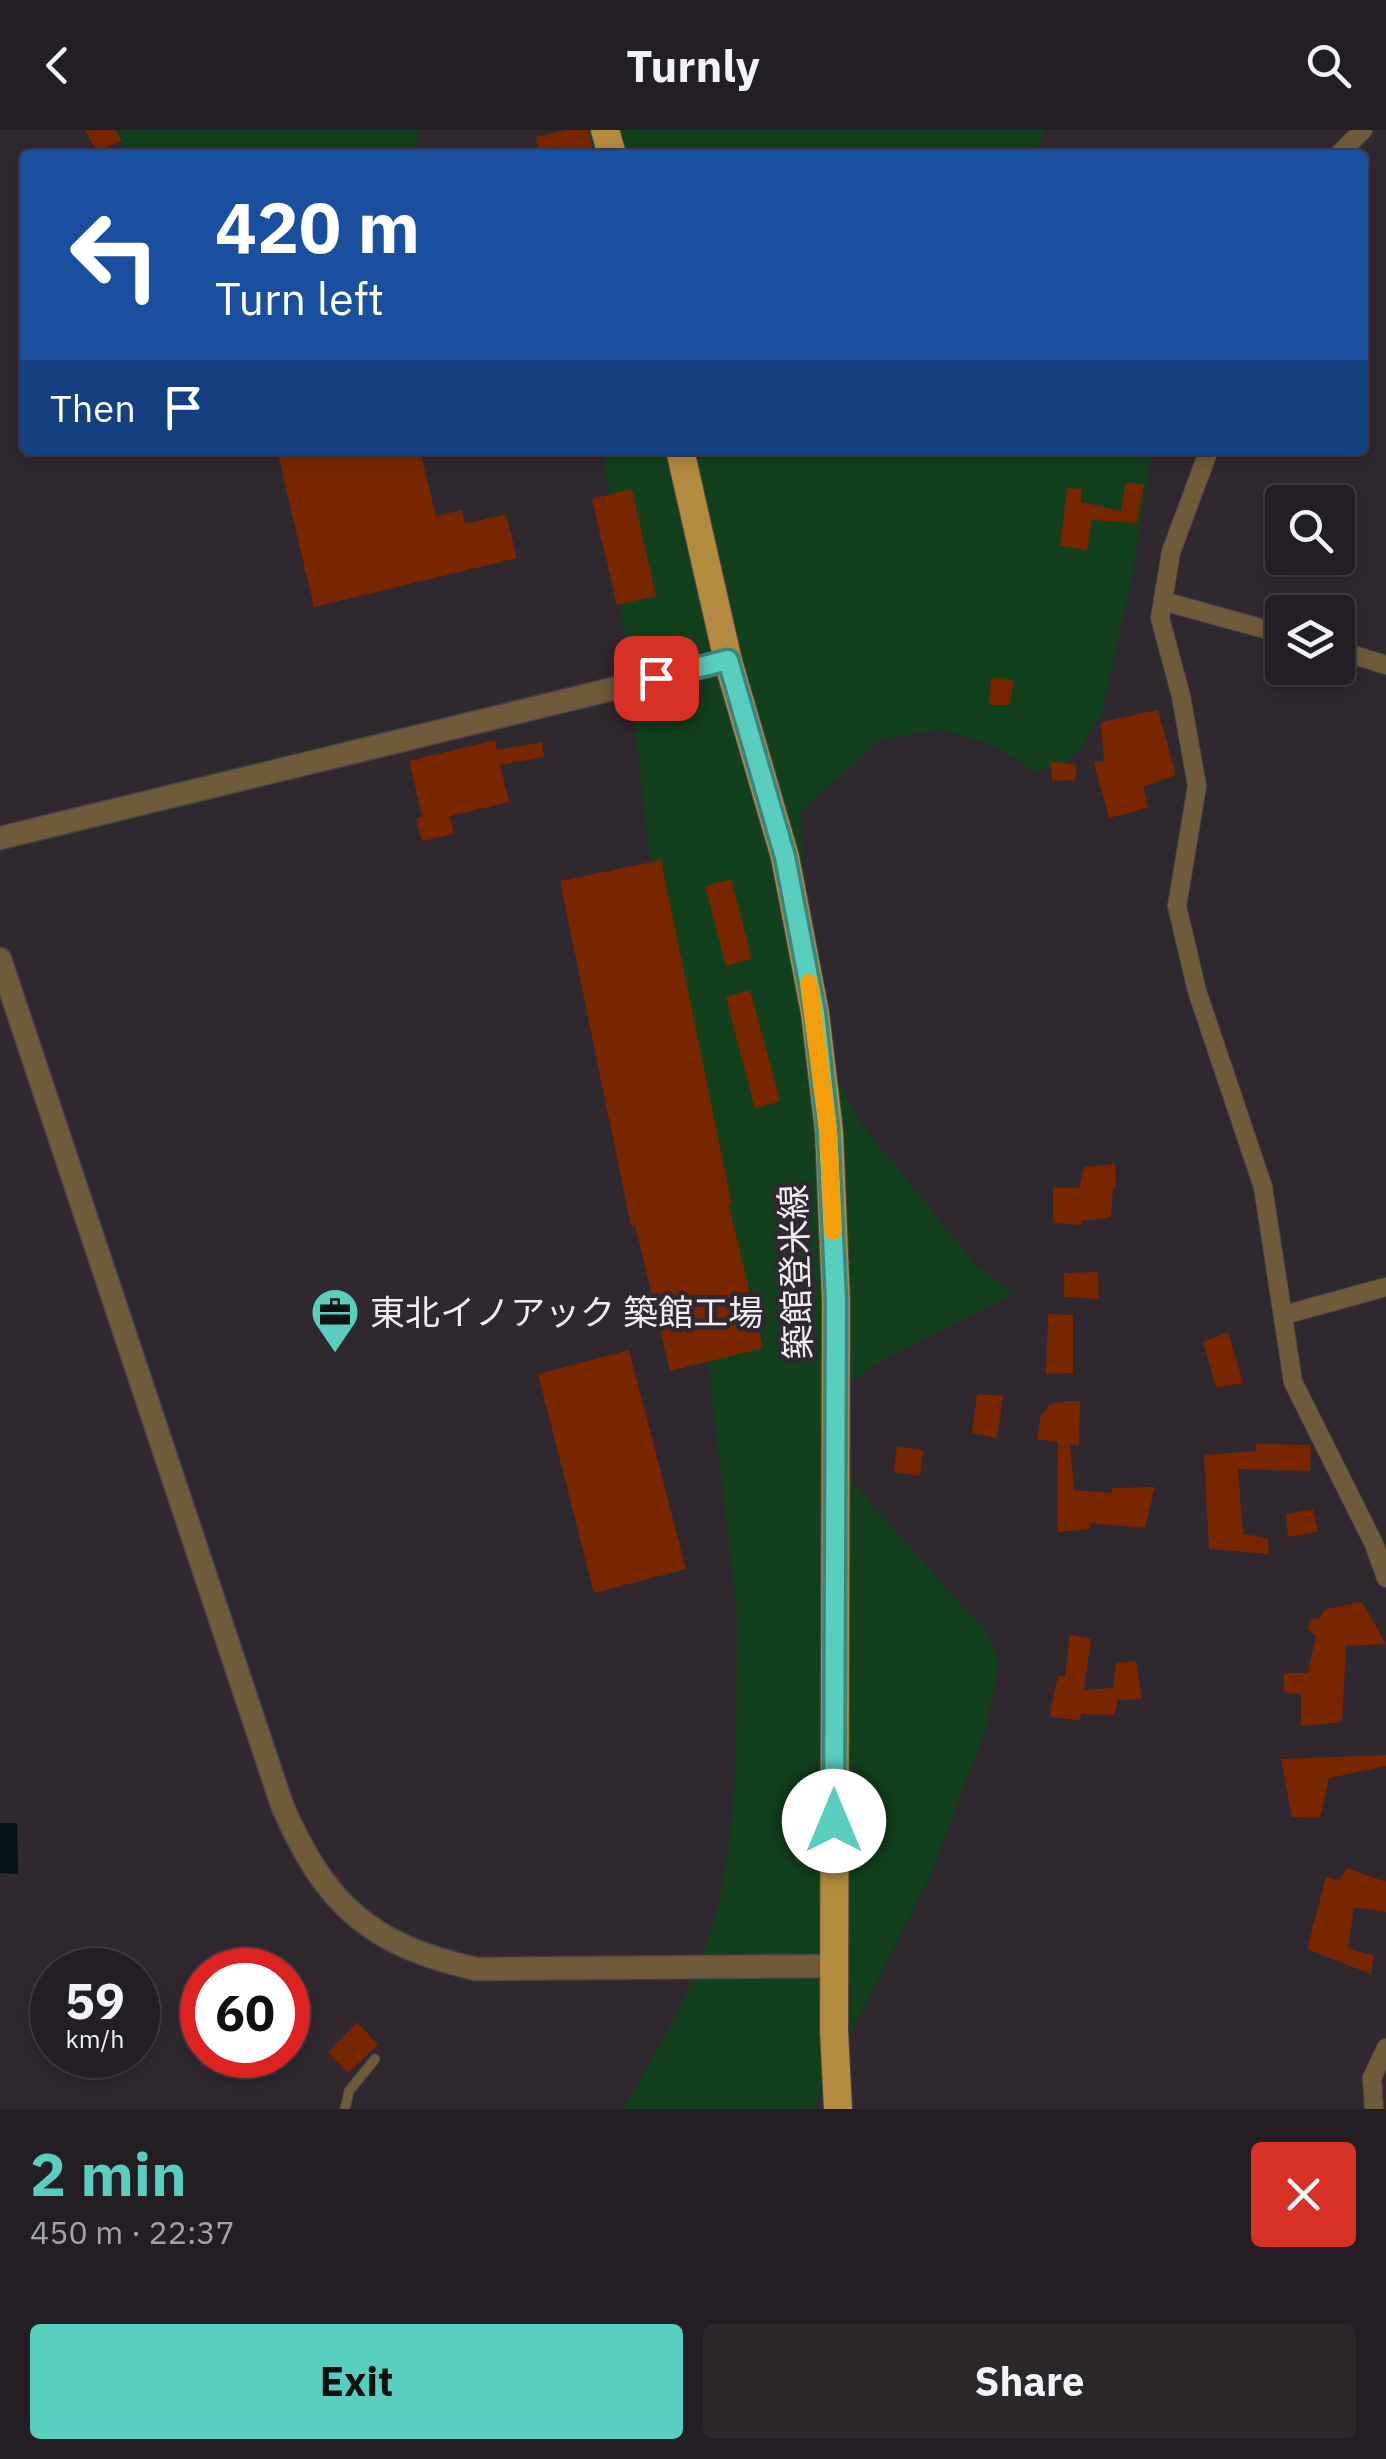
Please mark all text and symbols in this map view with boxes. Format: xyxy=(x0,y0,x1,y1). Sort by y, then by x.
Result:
text: Turnly xyxy=(626,36,760,94)
icon: back xyxy=(30,38,85,93)
icon: search xyxy=(1301,38,1356,93)
text: 420 m xyxy=(215,181,420,272)
icon: left xyxy=(50,190,180,320)
text: Turn left xyxy=(215,269,384,327)
icon: arrive xyxy=(156,380,211,435)
text: Then xyxy=(50,383,136,432)
map controls xyxy=(1265,485,1355,685)
button: search xyxy=(1265,485,1355,575)
button: layers xyxy=(1265,595,1355,685)
pin xyxy=(614,636,699,721)
icon: arrive xyxy=(629,651,684,706)
street label: 築館登米線 xyxy=(769,1184,821,1360)
office icon: 東北イノアック 築館工場 xyxy=(309,1286,361,1354)
place label: 東北イノアック 築館工場 xyxy=(370,1289,763,1335)
position arrow xyxy=(782,1769,886,1873)
speed limit sign: 60 xyxy=(180,1948,310,2078)
text: 59 xyxy=(65,1968,125,2033)
text: km/h xyxy=(66,2022,124,2055)
text: 2 min xyxy=(30,2134,187,2213)
button: close xyxy=(1251,2142,1356,2247)
text: 450 m · 22:37 xyxy=(30,2211,235,2253)
button: Exit xyxy=(30,2324,683,2439)
button: Share xyxy=(703,2324,1356,2439)

